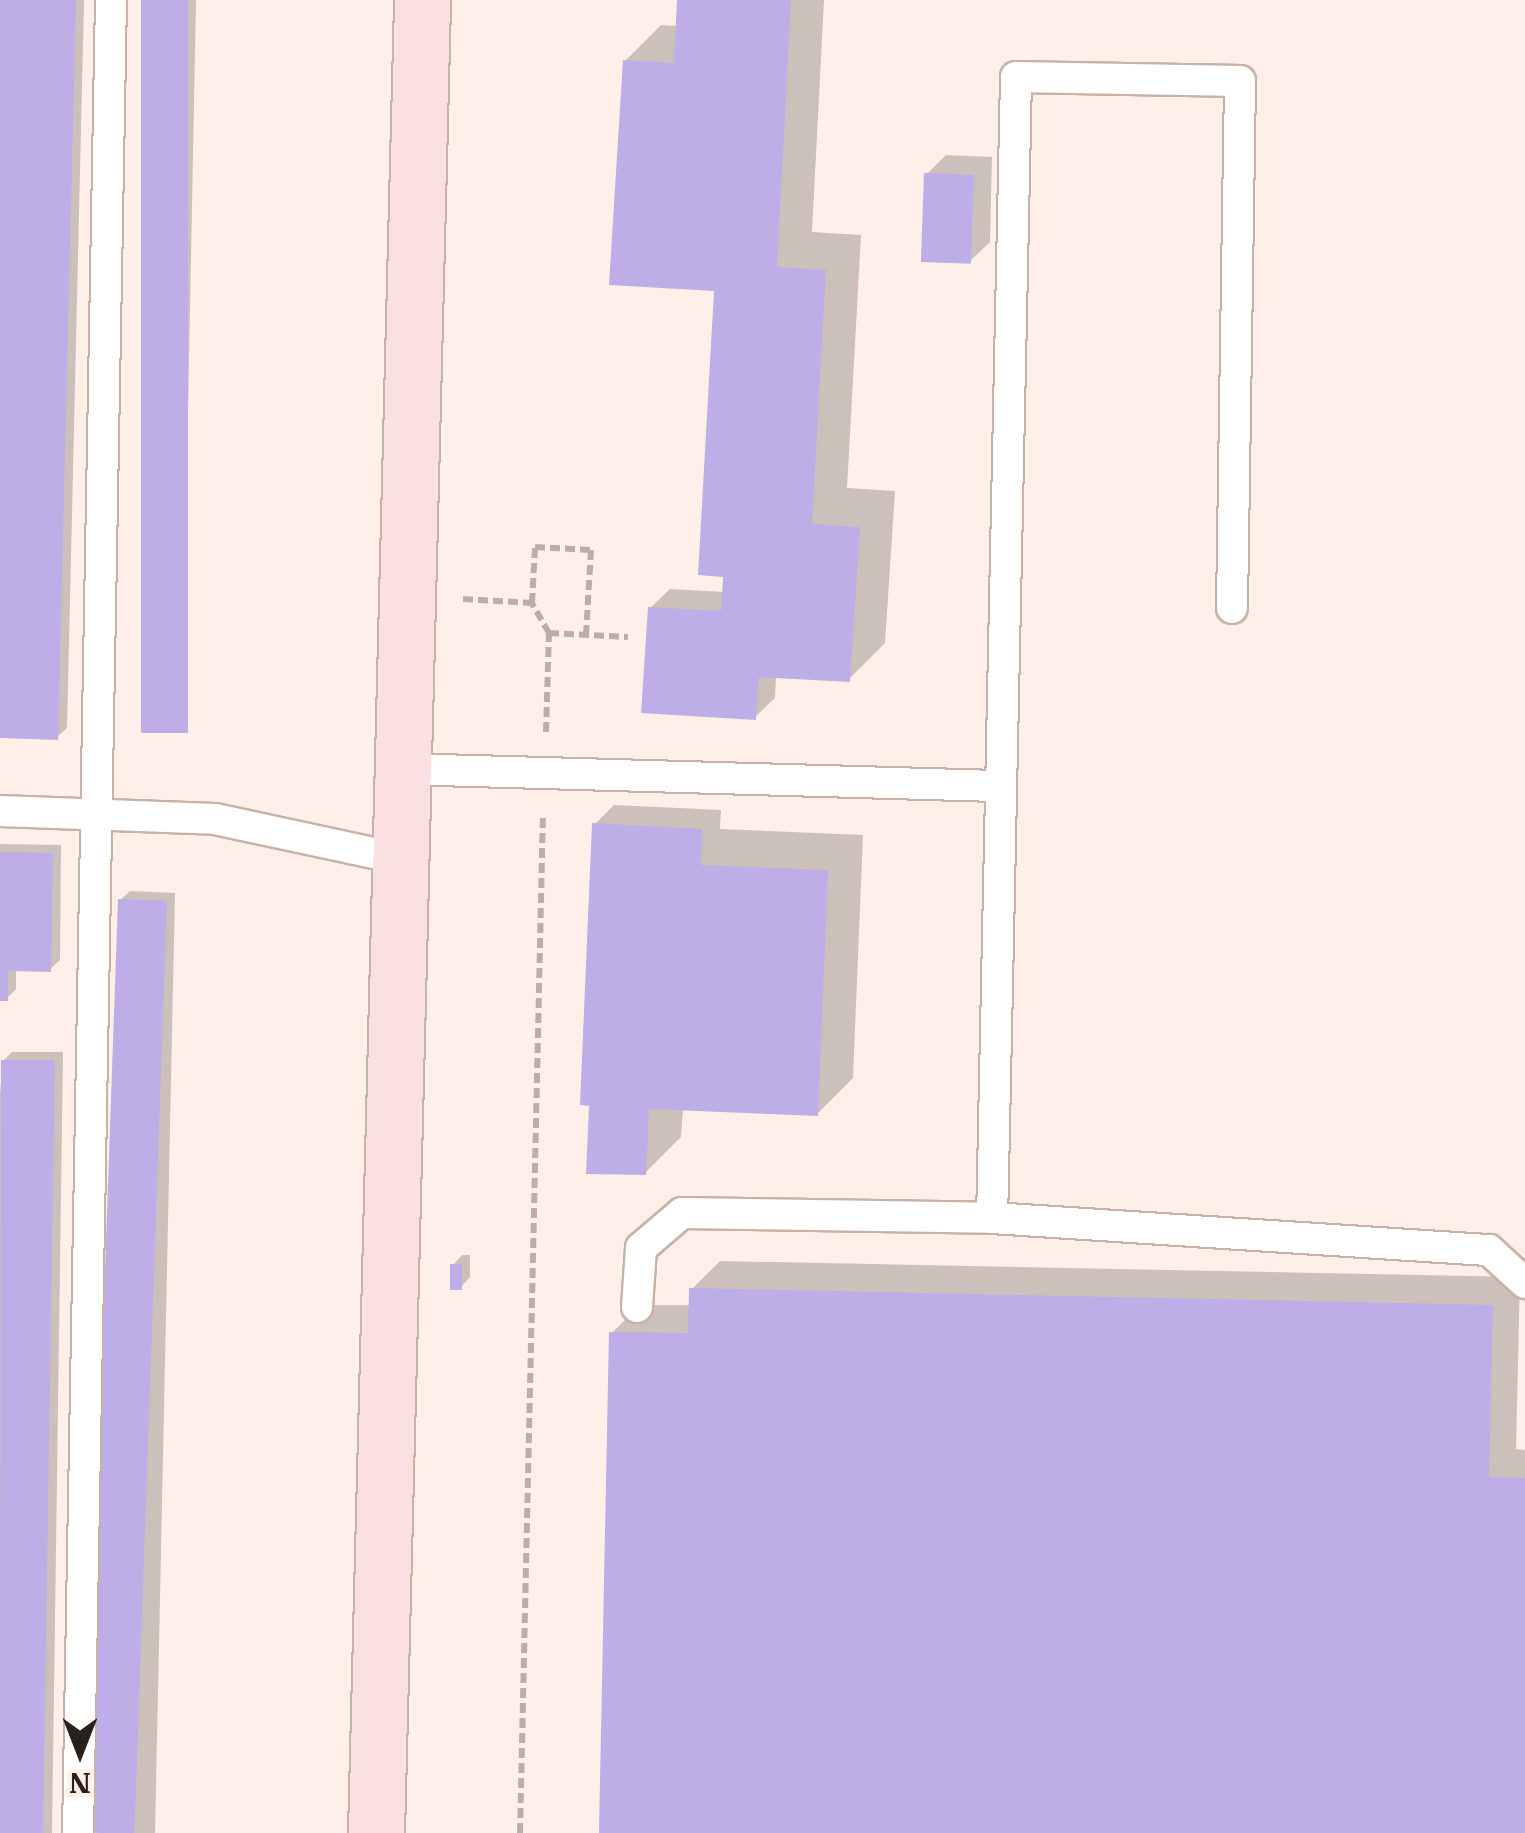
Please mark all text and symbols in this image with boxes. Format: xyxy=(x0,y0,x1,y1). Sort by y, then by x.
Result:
north arrow xyxy=(30,1703,130,1803)
text: N xyxy=(69,1765,91,1802)

